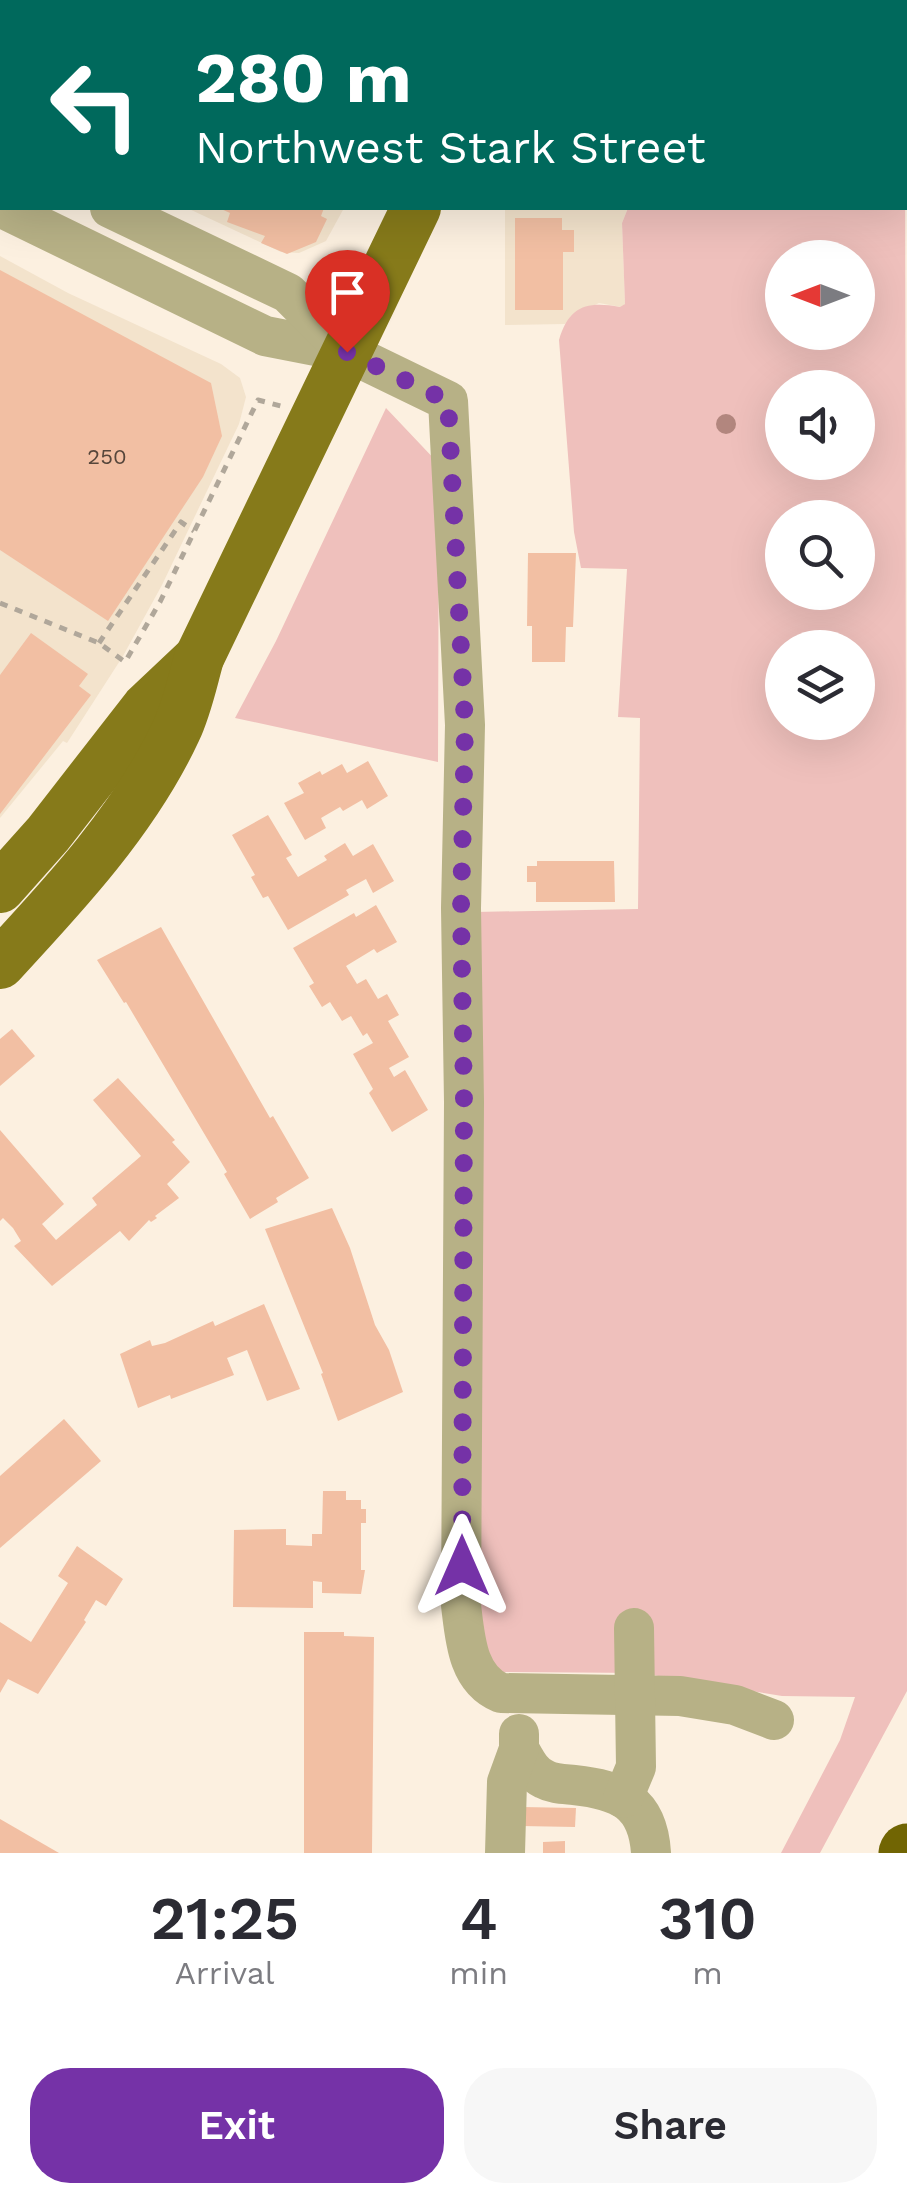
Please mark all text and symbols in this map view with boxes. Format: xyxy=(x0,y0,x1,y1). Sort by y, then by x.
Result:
text: 280 m xyxy=(195,37,412,119)
icon: left xyxy=(30,40,160,170)
text: Northwest Stark Street xyxy=(195,121,706,174)
north arrow xyxy=(765,240,875,350)
map controls xyxy=(765,240,875,740)
pin xyxy=(305,250,390,353)
icon: arrive xyxy=(320,265,375,320)
button: sound xyxy=(765,370,875,480)
house number: 250 xyxy=(87,444,127,469)
button: search xyxy=(765,500,875,610)
button: layers xyxy=(765,630,875,740)
position arrow xyxy=(410,1514,514,1618)
text: 21:25 xyxy=(150,1883,299,1954)
text: 4 xyxy=(460,1883,498,1954)
text: 310 xyxy=(658,1883,757,1954)
text: Arrival xyxy=(175,1954,275,1992)
text: min xyxy=(449,1954,508,1992)
text: m xyxy=(692,1954,723,1992)
button: Exit xyxy=(30,2068,444,2183)
button: Share xyxy=(464,2068,877,2183)

